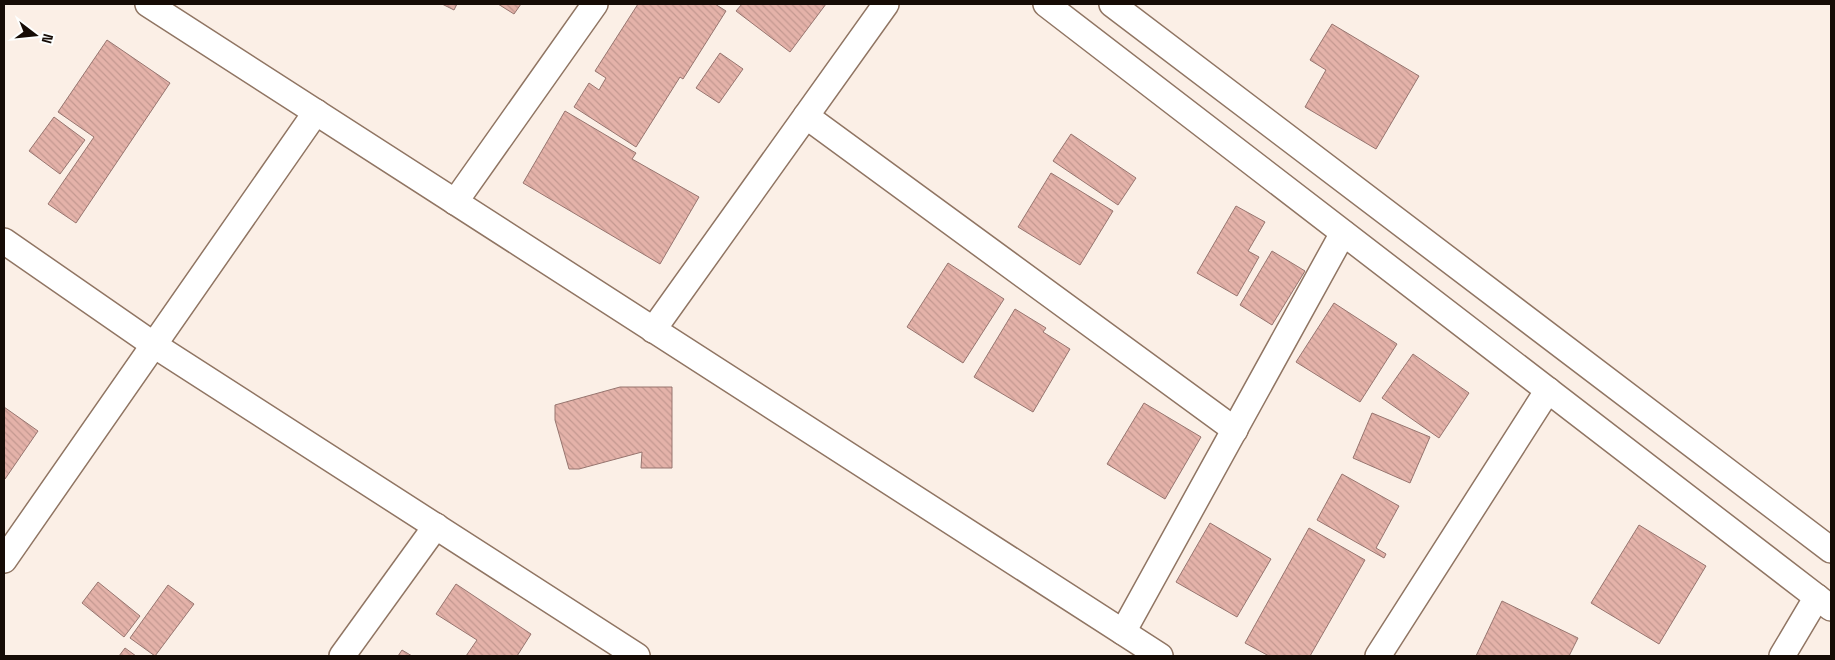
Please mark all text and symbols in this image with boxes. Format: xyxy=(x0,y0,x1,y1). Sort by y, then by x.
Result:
north arrow xyxy=(10,10,60,60)
text: N xyxy=(38,32,57,46)

